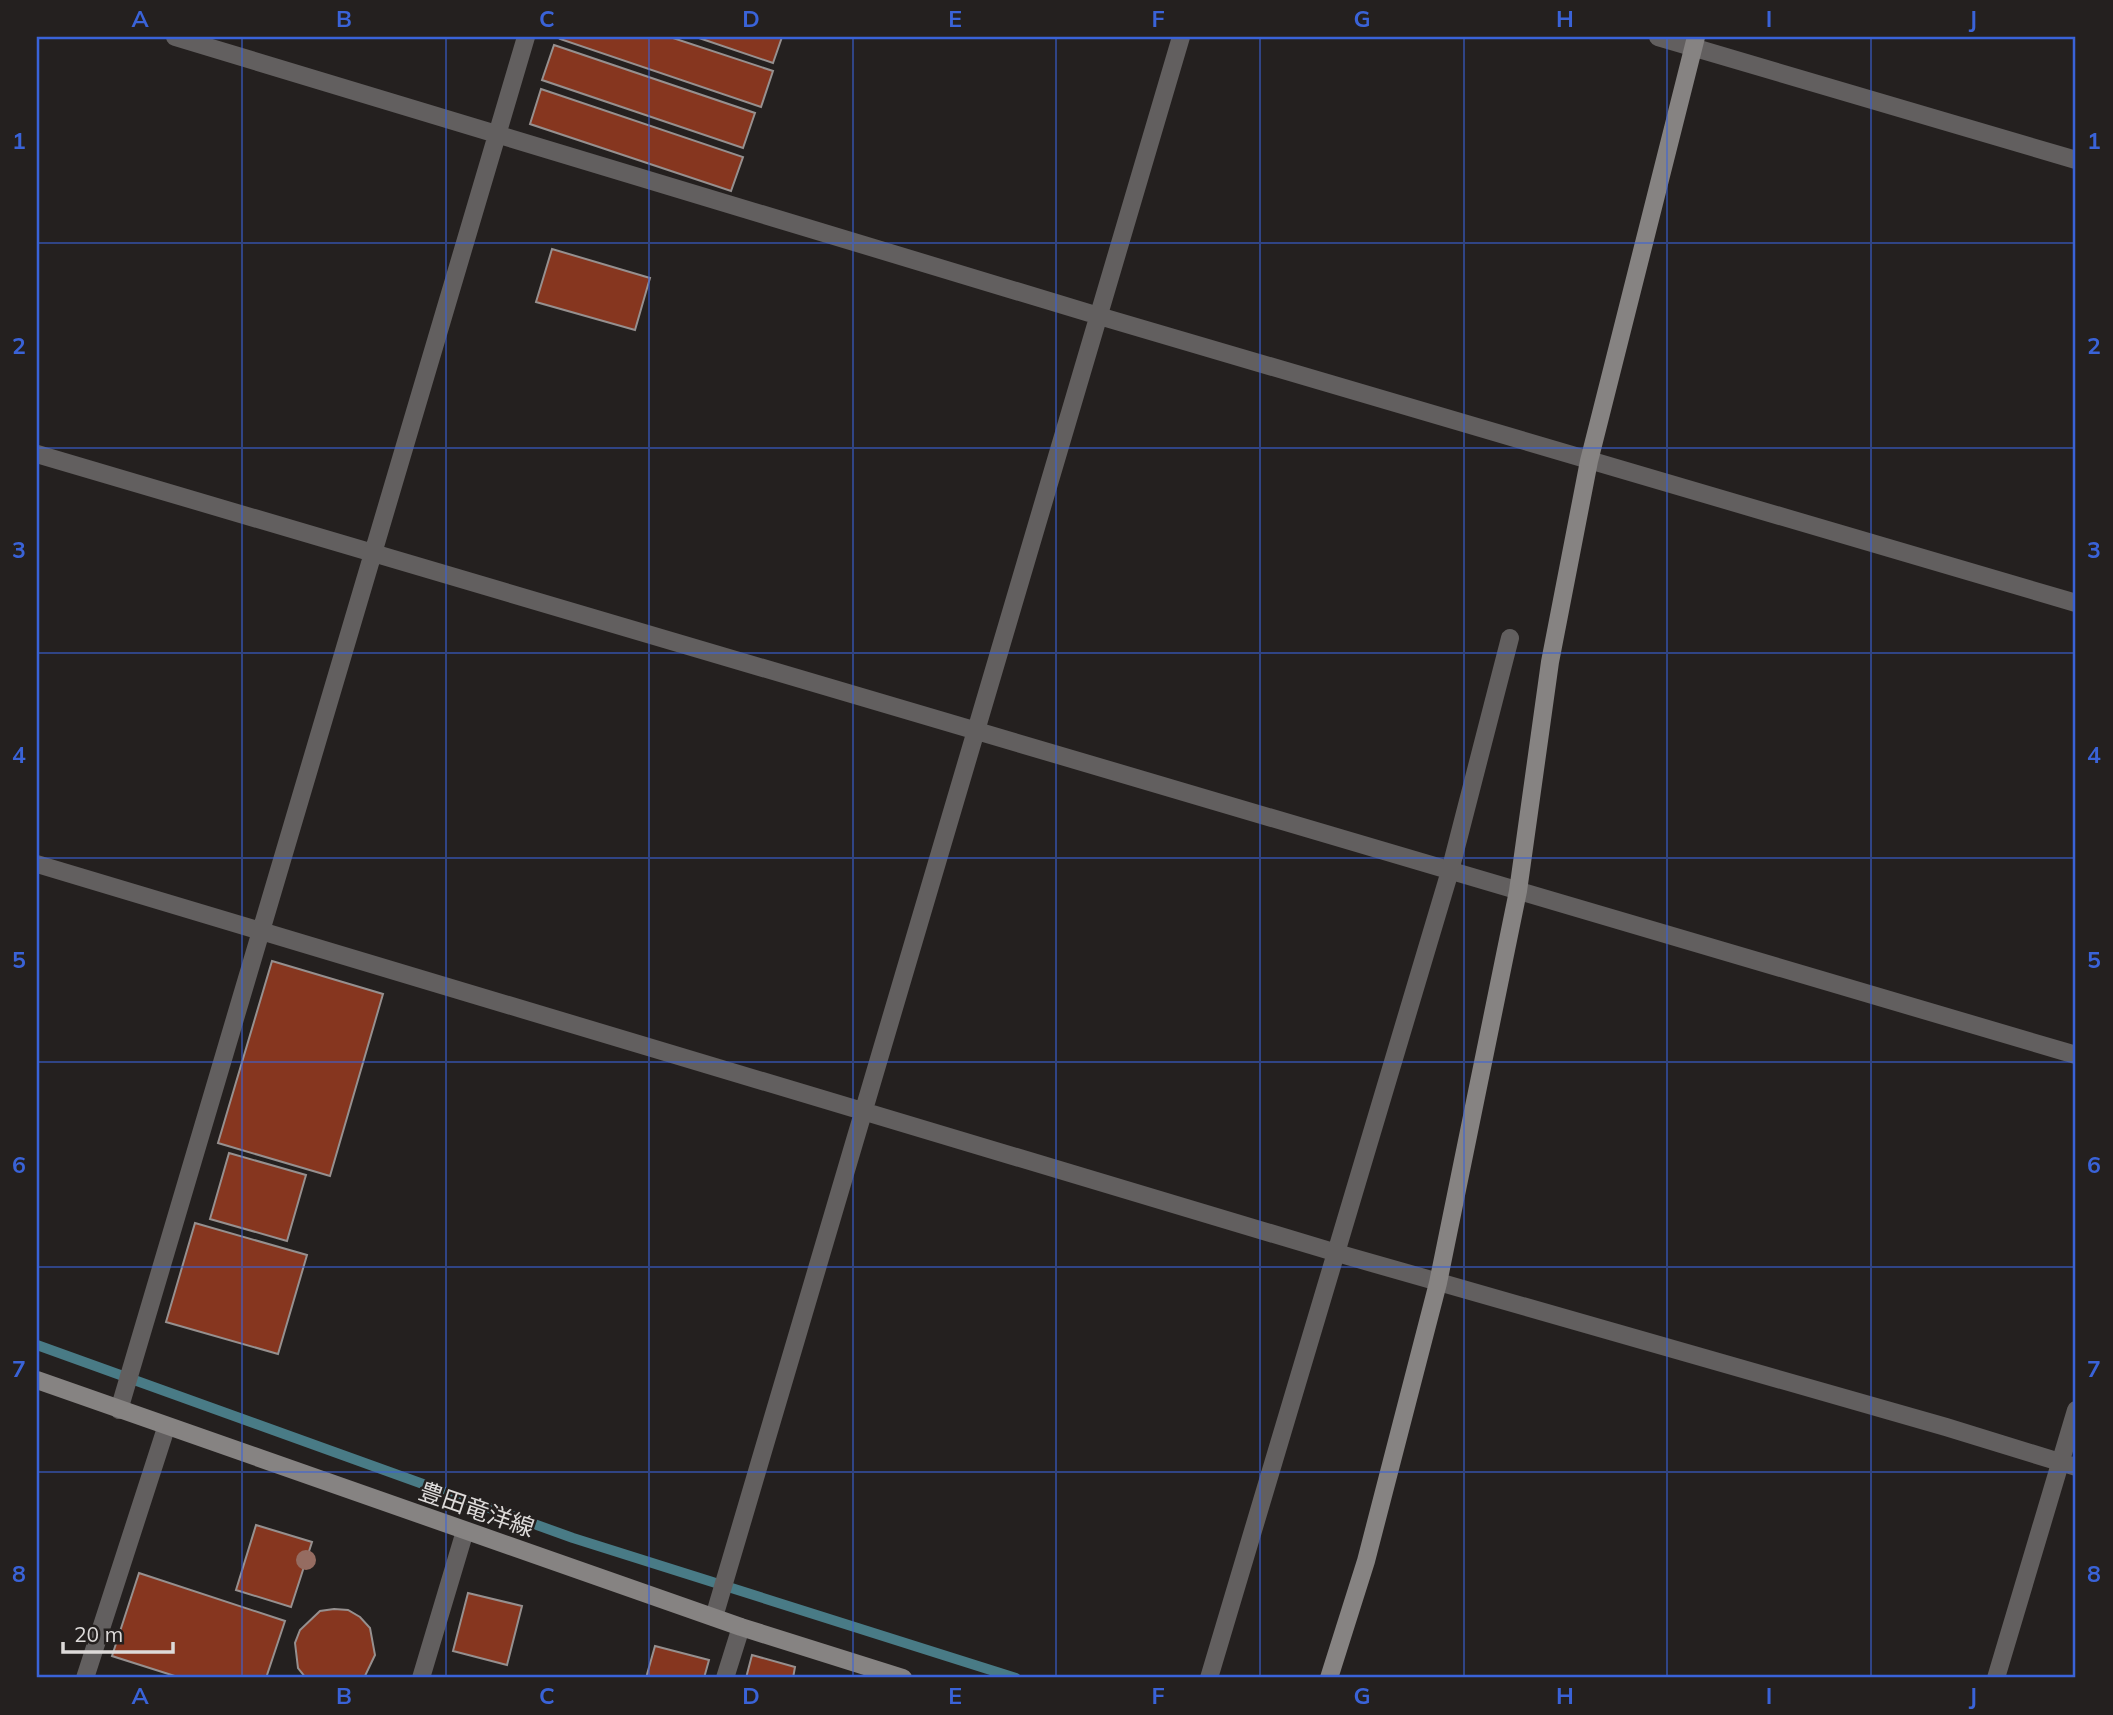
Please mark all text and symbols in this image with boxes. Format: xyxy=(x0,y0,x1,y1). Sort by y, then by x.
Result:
text: A xyxy=(131,4,149,33)
text: B xyxy=(336,4,352,33)
text: C xyxy=(539,4,555,33)
text: D xyxy=(742,4,760,33)
text: E xyxy=(948,4,962,33)
text: F xyxy=(1151,4,1165,33)
text: G xyxy=(1353,4,1371,33)
text: H xyxy=(1556,4,1574,33)
text: I xyxy=(1766,4,1772,33)
text: J xyxy=(1969,4,1977,33)
text: 1 xyxy=(12,126,26,155)
text: 1 xyxy=(2087,126,2101,155)
text: 2 xyxy=(12,331,26,360)
text: 2 xyxy=(2087,331,2101,360)
text: 3 xyxy=(12,535,26,564)
text: 3 xyxy=(2087,535,2101,564)
text: 4 xyxy=(12,740,26,769)
text: 4 xyxy=(2087,740,2101,769)
text: 5 xyxy=(12,945,26,974)
text: 5 xyxy=(2087,945,2101,974)
text: 6 xyxy=(12,1150,26,1179)
text: 6 xyxy=(2087,1150,2101,1179)
text: 7 xyxy=(12,1354,26,1383)
text: 7 xyxy=(2087,1354,2101,1383)
street label: 豊田竜洋線 xyxy=(415,1475,539,1543)
text: 8 xyxy=(12,1559,26,1588)
text: 8 xyxy=(2087,1559,2101,1588)
scale bar xyxy=(63,1610,173,1654)
text: 20 m xyxy=(74,1621,123,1647)
text: A xyxy=(131,1681,149,1710)
text: B xyxy=(336,1681,352,1710)
text: C xyxy=(539,1681,555,1710)
text: D xyxy=(742,1681,760,1710)
text: E xyxy=(948,1681,962,1710)
text: F xyxy=(1151,1681,1165,1710)
text: G xyxy=(1353,1681,1371,1710)
text: H xyxy=(1556,1681,1574,1710)
text: I xyxy=(1766,1681,1772,1710)
text: J xyxy=(1969,1681,1977,1710)

